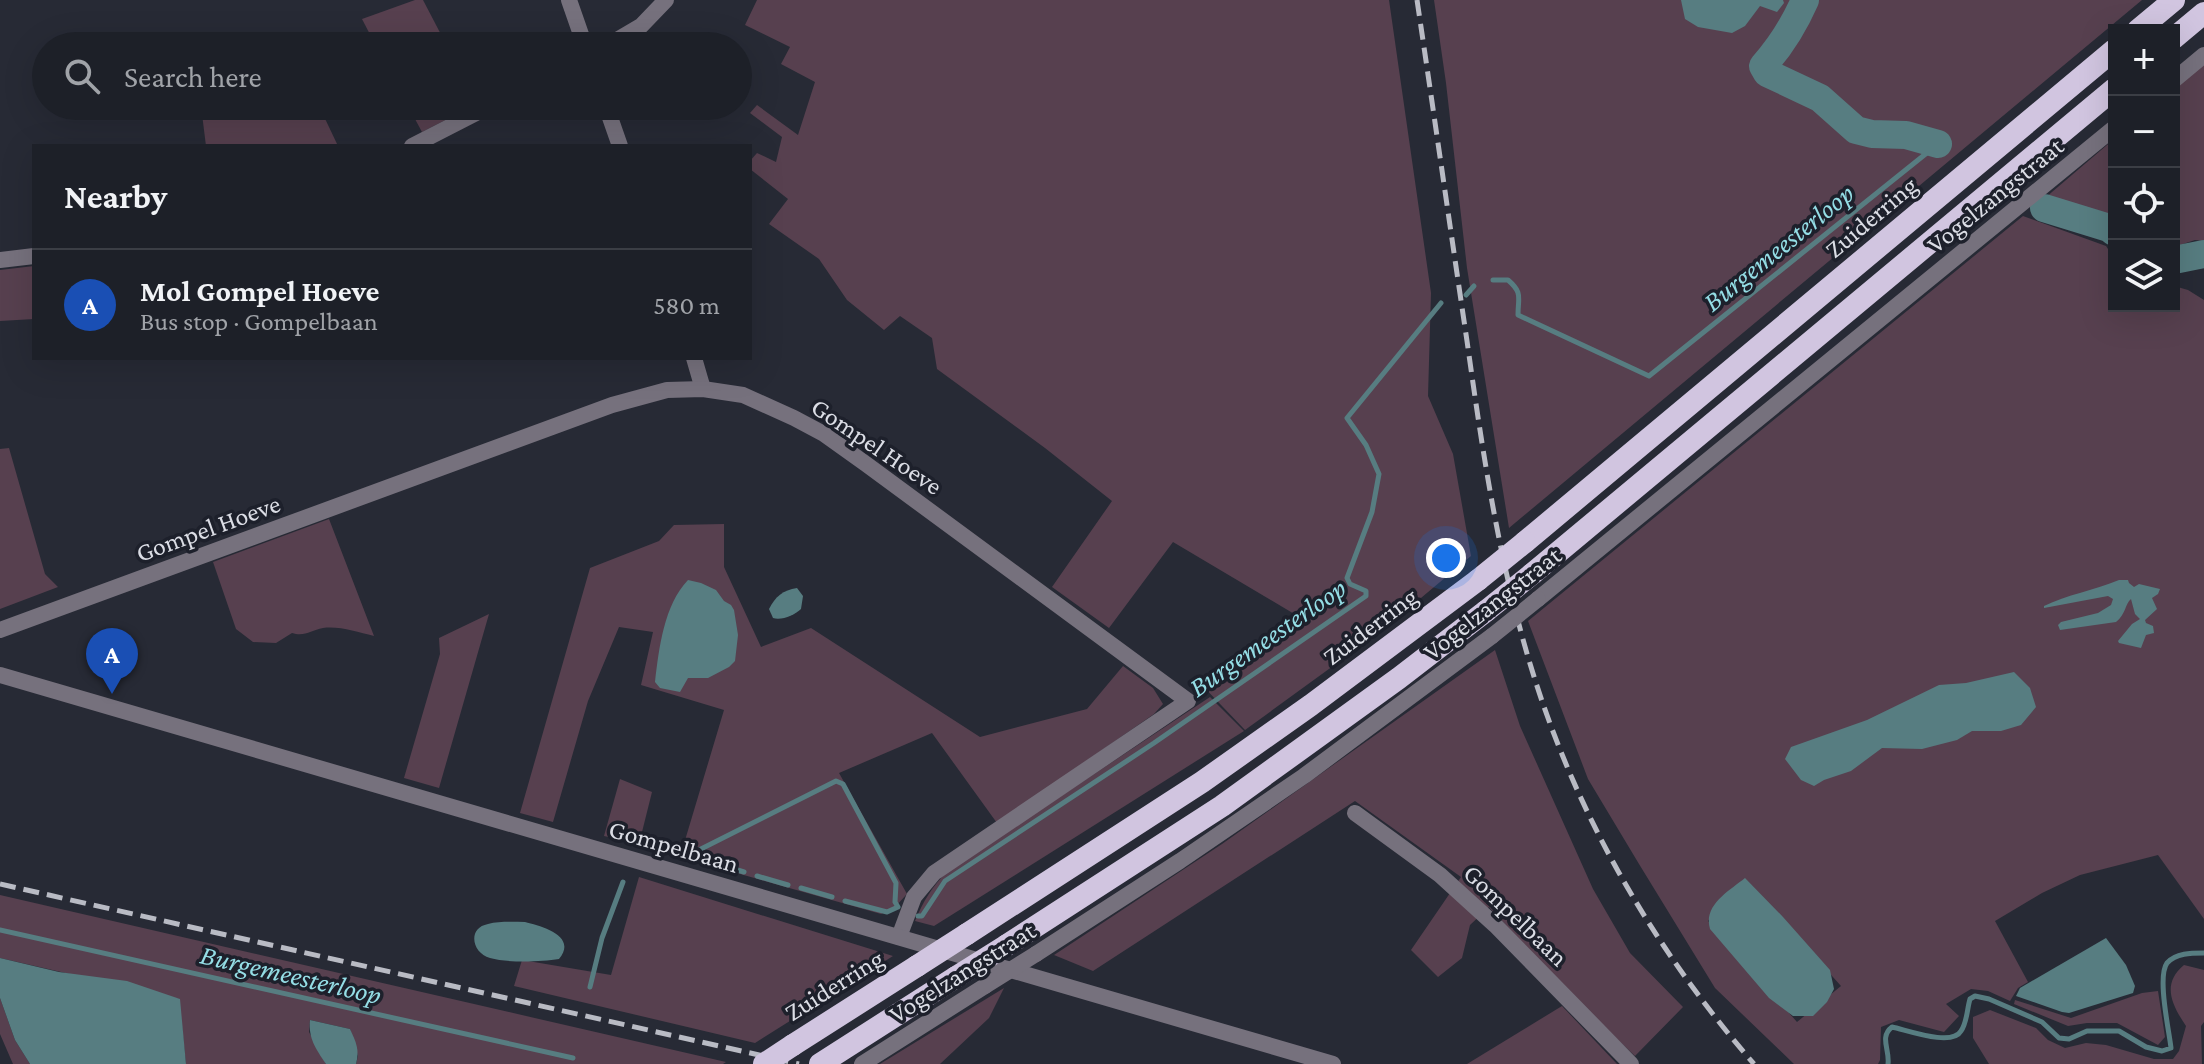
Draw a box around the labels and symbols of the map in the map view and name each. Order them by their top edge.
street label: Vogelzangstraat [1921,131,2070,259]
street label: Zuiderring [1820,170,1923,264]
water label: Burgemeesterloop [1697,177,1860,318]
street label: Gompel Hoeve [806,392,948,501]
street label: Gompel Hoeve [132,489,284,568]
your location [1426,538,1466,578]
street label: Vogelzangstraat [1418,540,1567,666]
water label: Burgemeesterloop [1183,572,1352,703]
street label: Zuiderring [1317,581,1424,671]
pin: A [86,628,138,694]
street label: Gompelbaan [606,814,742,879]
street label: Gompelbaan [1458,859,1574,972]
street label: Vogelzangstraat [884,916,1041,1029]
water label: Burgemeesterloop [197,939,384,1010]
street label: Zuiderring [780,944,889,1027]

